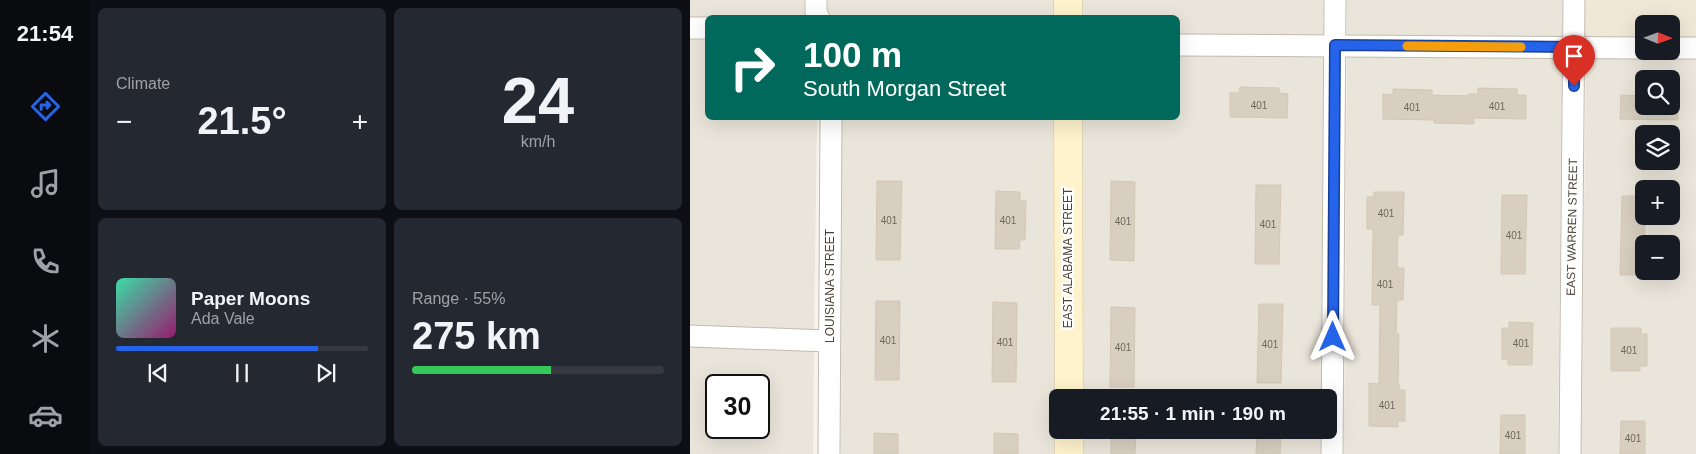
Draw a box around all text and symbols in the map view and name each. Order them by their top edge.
north arrow [1635,15,1680,60]
map controls [1635,15,1680,280]
text: 21:54 [17,21,73,46]
icon: right [720,35,785,100]
text: 100 m [803,35,902,74]
pin [1553,35,1595,86]
icon: arrive [1560,42,1588,70]
text: 24 [502,64,574,137]
button: search [1635,70,1680,115]
text: Climate [116,75,170,92]
text: South Morgan Street [803,76,1006,101]
icon: directions [28,89,63,124]
text: 21.5° [197,100,287,142]
house number: 401 [1251,100,1268,111]
house number: 401 [1489,101,1506,112]
house number: 401 [1404,102,1421,113]
text: − [116,106,132,137]
text: + [352,106,368,137]
button: layers [1635,125,1680,170]
text: km/h [521,133,555,150]
street label: EAST WARREN STREET [1564,157,1580,296]
icon: music [28,166,63,201]
button: + [1635,180,1680,225]
street label: EAST ALABAMA STREET [1061,187,1075,328]
house number: 401 [1378,208,1395,219]
house number: 401 [881,215,898,226]
house number: 401 [1000,215,1017,226]
house number: 401 [1115,216,1132,227]
house number: 401 [1260,219,1277,230]
street label: LOUISIANA STREET [823,228,837,343]
house number: 401 [1506,230,1523,241]
button: − [1635,235,1680,280]
icon: phone [28,244,63,279]
house number: 401 [1377,279,1394,290]
text: Paper Moons [191,288,310,309]
text: Range · 55% [412,290,505,307]
text: Ada Vale [191,310,255,327]
position arrow [1306,310,1358,362]
text: 275 km [412,315,541,357]
icon: climate [28,321,63,356]
house number: 401 [880,335,897,346]
house number: 401 [997,337,1014,348]
house number: 401 [1513,338,1530,349]
house number: 401 [1262,339,1279,350]
house number: 401 [1115,342,1132,353]
house number: 401 [1621,345,1638,356]
icon: previous [144,359,172,387]
icon: pause [228,359,256,387]
icon: next [312,359,340,387]
speed limit sign: 30 [705,374,770,439]
icon: car [28,398,63,433]
house number: 401 [1379,400,1396,411]
text: 21:55 · 1 min · 190 m [1100,403,1286,424]
house number: 401 [1505,430,1522,441]
house number: 401 [1625,433,1642,444]

